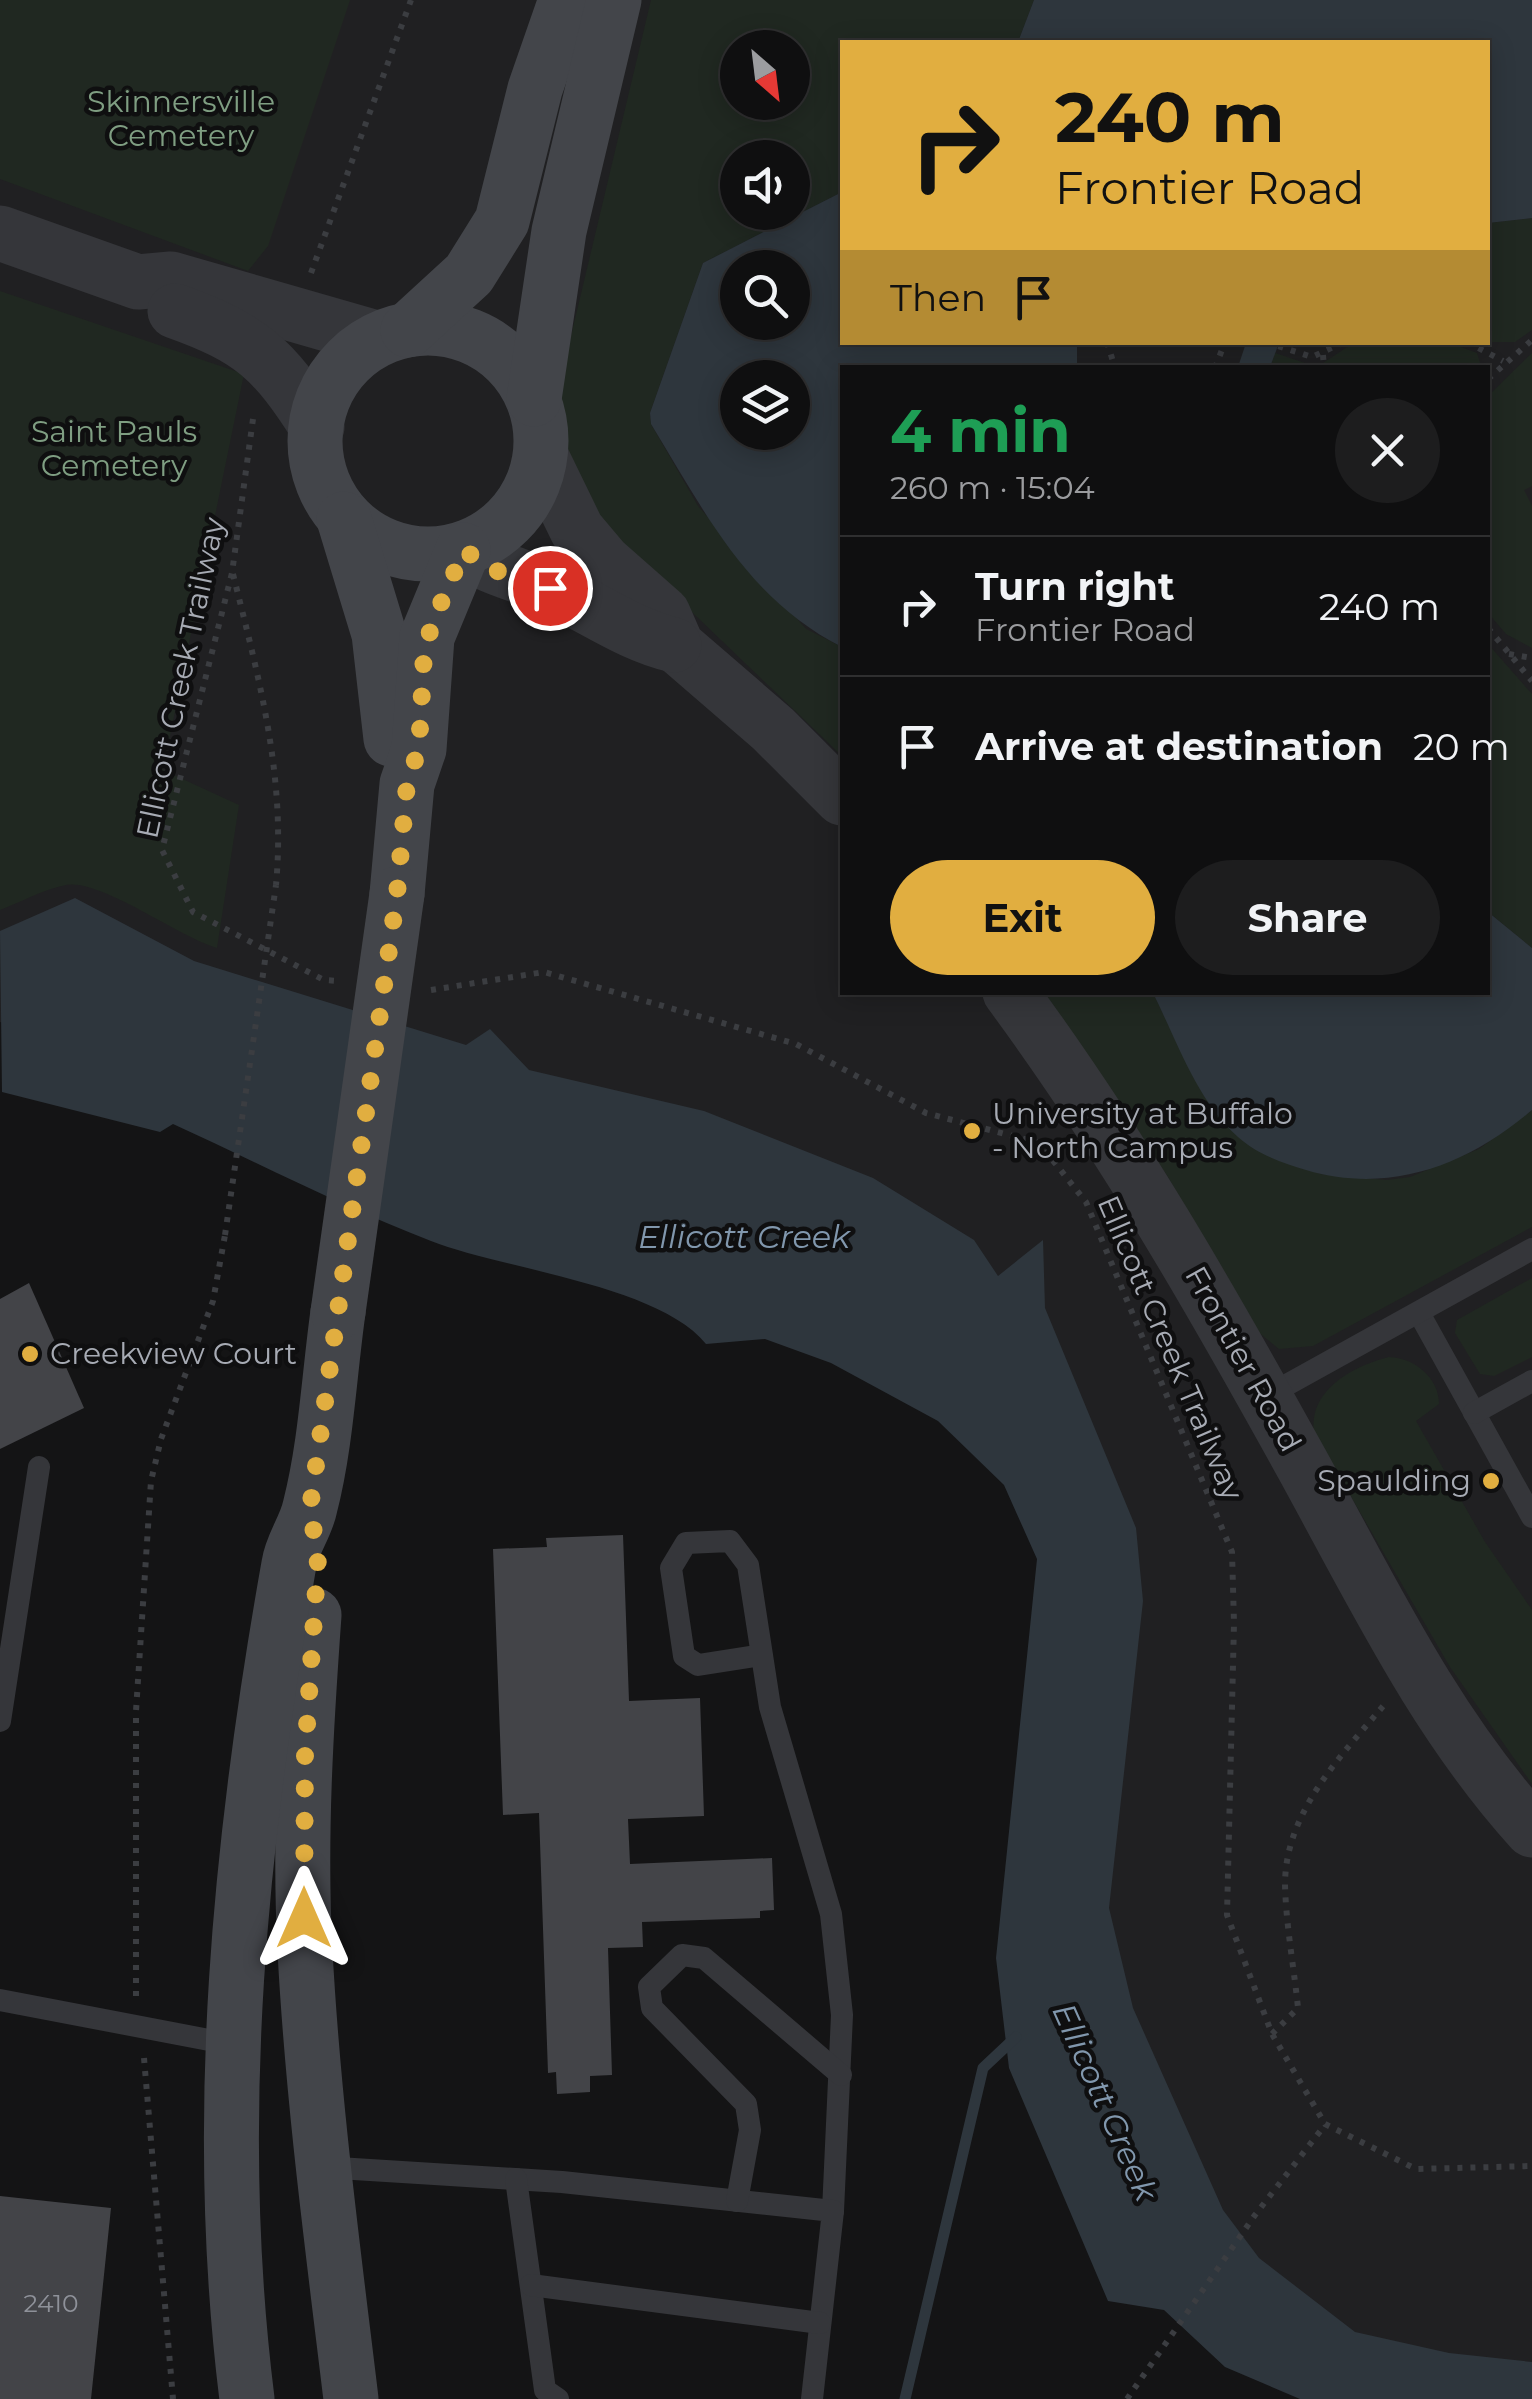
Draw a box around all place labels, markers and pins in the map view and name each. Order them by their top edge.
pin [508,546,593,631]
place label: University at Buffalo - North Campus [992,1095,1293,1166]
marker: University at Buffalo - North Campus [961,1120,983,1142]
place label: Creekview Court [50,1335,297,1372]
marker: Creekview Court [19,1343,41,1365]
place label: Spaulding [1317,1462,1471,1499]
marker: Spaulding [1480,1470,1502,1492]

